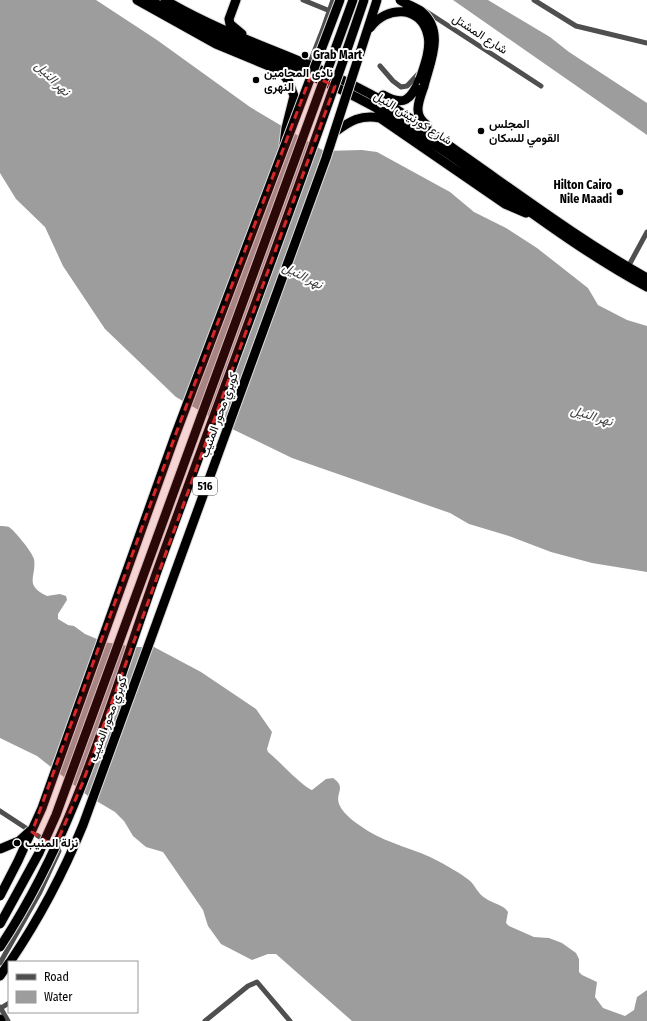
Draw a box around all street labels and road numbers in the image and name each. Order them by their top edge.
street label: شارع المشتل [449,11,510,59]
street label: شارع كورنيش النيل [370,88,455,149]
street label: كوبري محور المنيب [197,370,244,461]
road number: 516 [193,477,217,495]
street label: كوبري محور المنيب [86,674,133,765]

